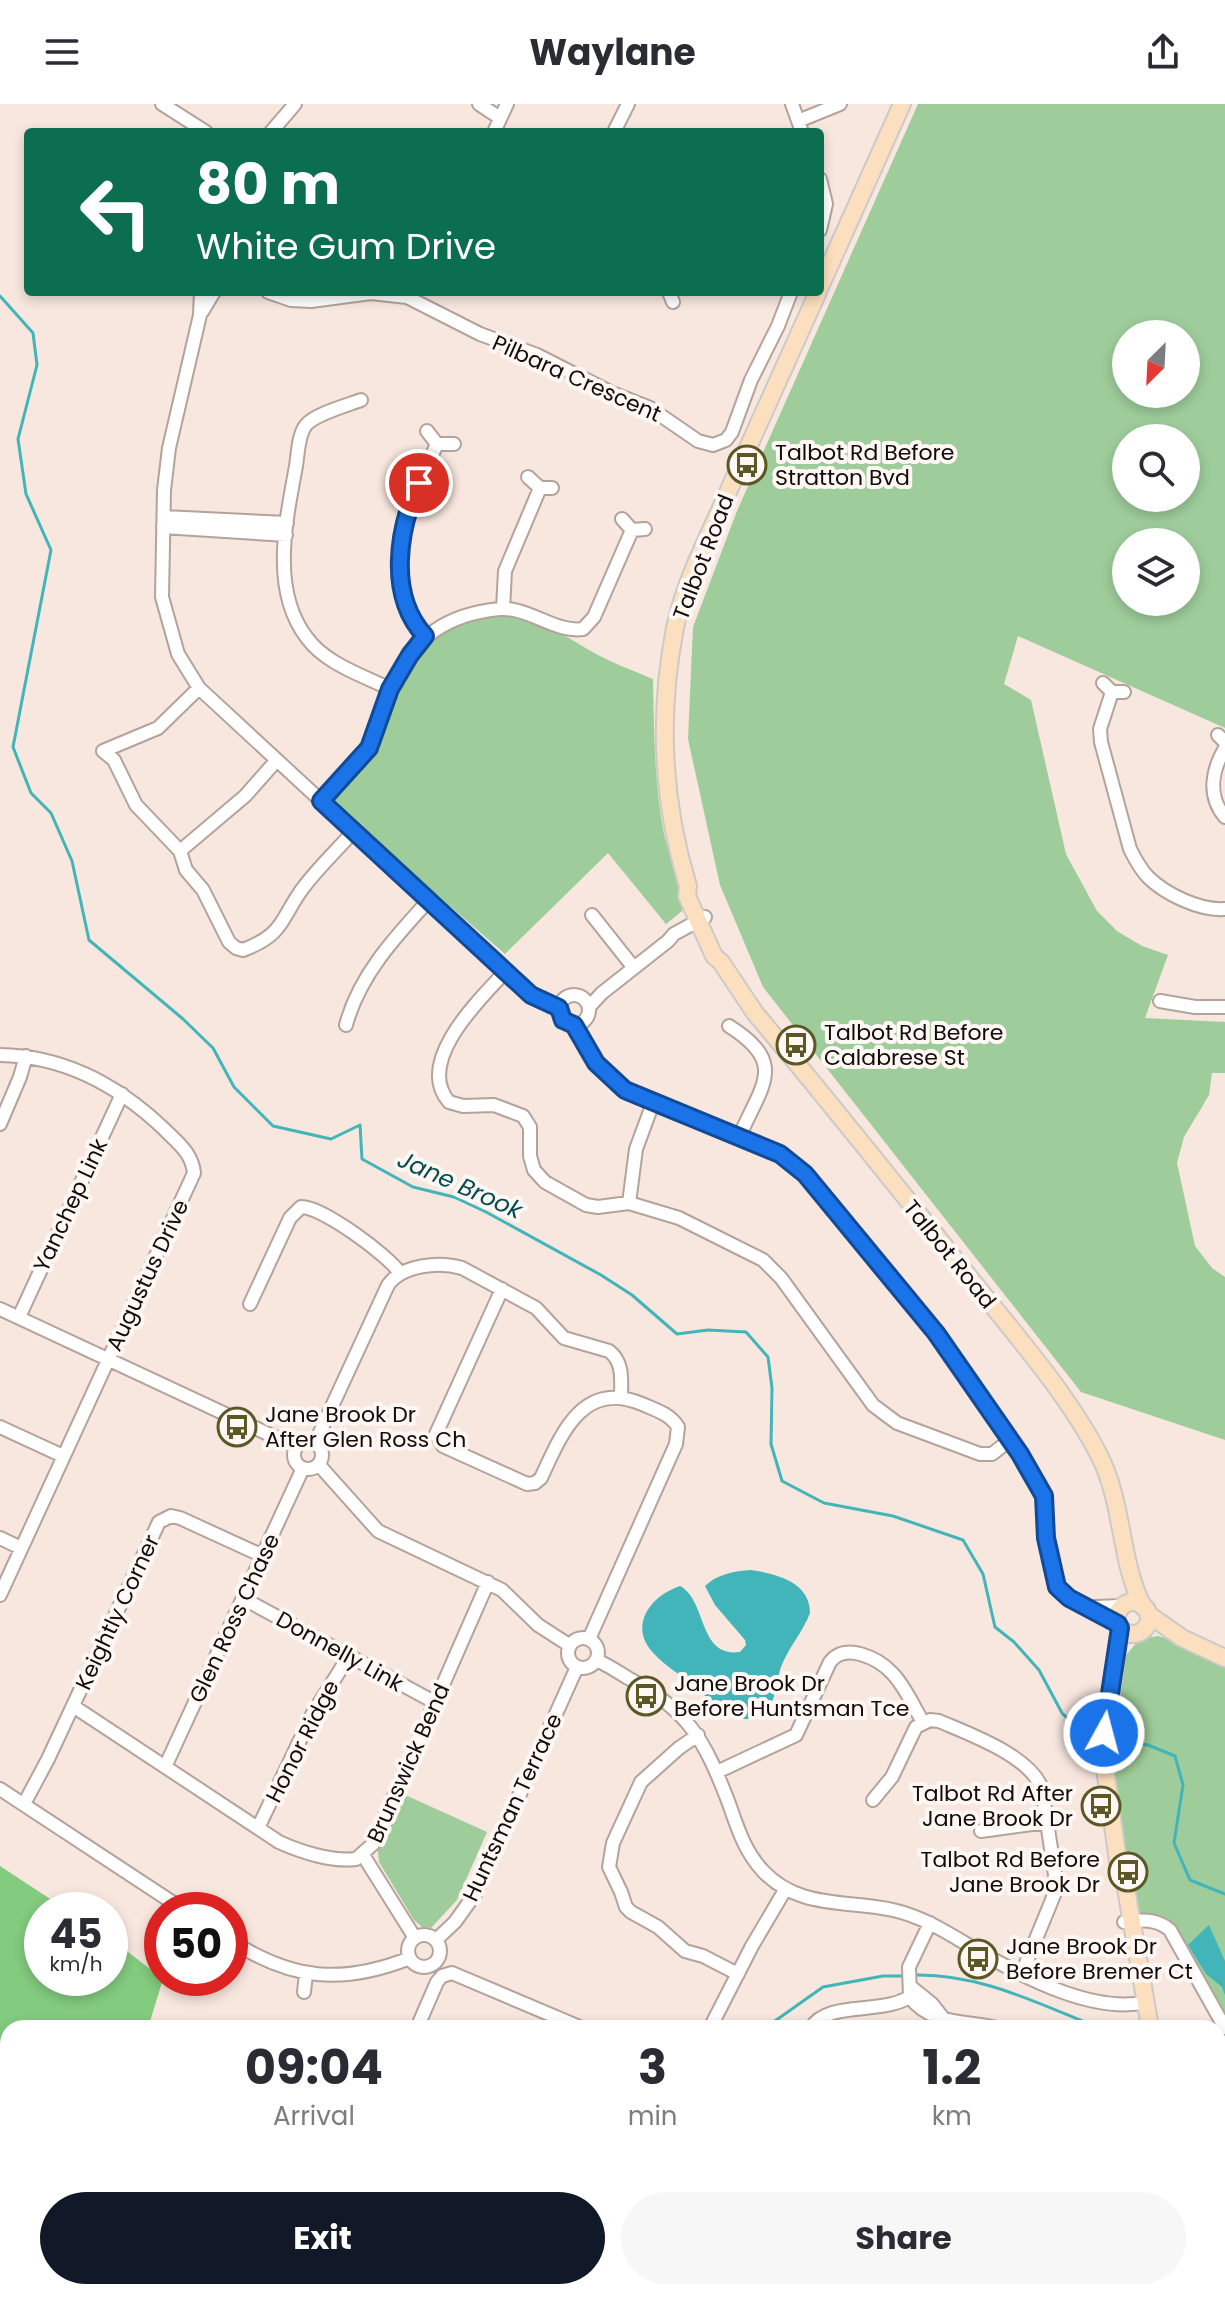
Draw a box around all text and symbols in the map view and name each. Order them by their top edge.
text: Waylane [529,27,696,78]
icon: menu [40,30,84,74]
icon: share [1141,30,1185,74]
text: 80 m [196,145,340,224]
icon: left [64,160,168,264]
text: White Gum Drive [196,221,496,272]
north arrow [1112,320,1200,408]
map controls [1112,320,1200,616]
street label: Pilbara Crescent [488,327,666,430]
button: search [1112,424,1200,512]
place label: Talbot Rd Before Stratton Bvd [775,437,954,493]
bus stop icon: Talbot Rd Before Stratton Bvd [726,444,768,486]
pin [385,449,453,517]
icon: arrive [397,461,441,505]
street label: Talbot Road [665,490,742,624]
button: layers [1112,528,1200,616]
place label: Talbot Rd Before Calabrese St [824,1017,1003,1073]
bus stop icon: Talbot Rd Before Calabrese St [775,1024,817,1066]
street label: Yanchep Link [26,1133,115,1277]
water label: Jane Brook [393,1142,529,1227]
street label: Talbot Road [896,1193,1003,1315]
street label: Augustus Drive [99,1194,196,1356]
place label: Jane Brook Dr After Glen Ross Ch [265,1399,466,1455]
bus stop icon: Jane Brook Dr After Glen Ross Ch [216,1406,258,1448]
street label: Glen Ross Chase [182,1529,287,1708]
street label: Keightly Corner [68,1530,167,1695]
street label: Donnelly Link [271,1604,409,1699]
place label: Jane Brook Dr Before Huntsman Tce [674,1668,909,1724]
street label: Honor Ridge [258,1675,347,1808]
bus stop icon: Jane Brook Dr Before Huntsman Tce [625,1675,667,1717]
street label: Brunswick Bend [359,1679,457,1848]
position arrow [1062,1691,1146,1775]
street label: Huntsman Terrace [455,1708,570,1906]
place label: Talbot Rd After Jane Brook Dr [912,1778,1073,1834]
bus stop icon: Talbot Rd After Jane Brook Dr [1080,1785,1122,1827]
place label: Talbot Rd Before Jane Brook Dr [921,1844,1100,1900]
bus stop icon: Talbot Rd Before Jane Brook Dr [1107,1851,1149,1893]
speed limit sign: 50 [144,1892,248,1996]
text: 45 [49,1906,103,1962]
place label: Jane Brook Dr Before Bremer Ct [1006,1931,1193,1987]
bus stop icon: Jane Brook Dr Before Bremer Ct [957,1938,999,1980]
text: km/h [49,1950,103,1978]
text: 09:04 [245,2034,383,2101]
text: 3 [638,2034,667,2101]
text: 1.2 [922,2034,981,2101]
text: Arrival [273,2098,355,2134]
text: min [628,2098,678,2134]
text: km [932,2098,972,2134]
button: Exit [40,2192,605,2284]
button: Share [621,2192,1186,2284]

